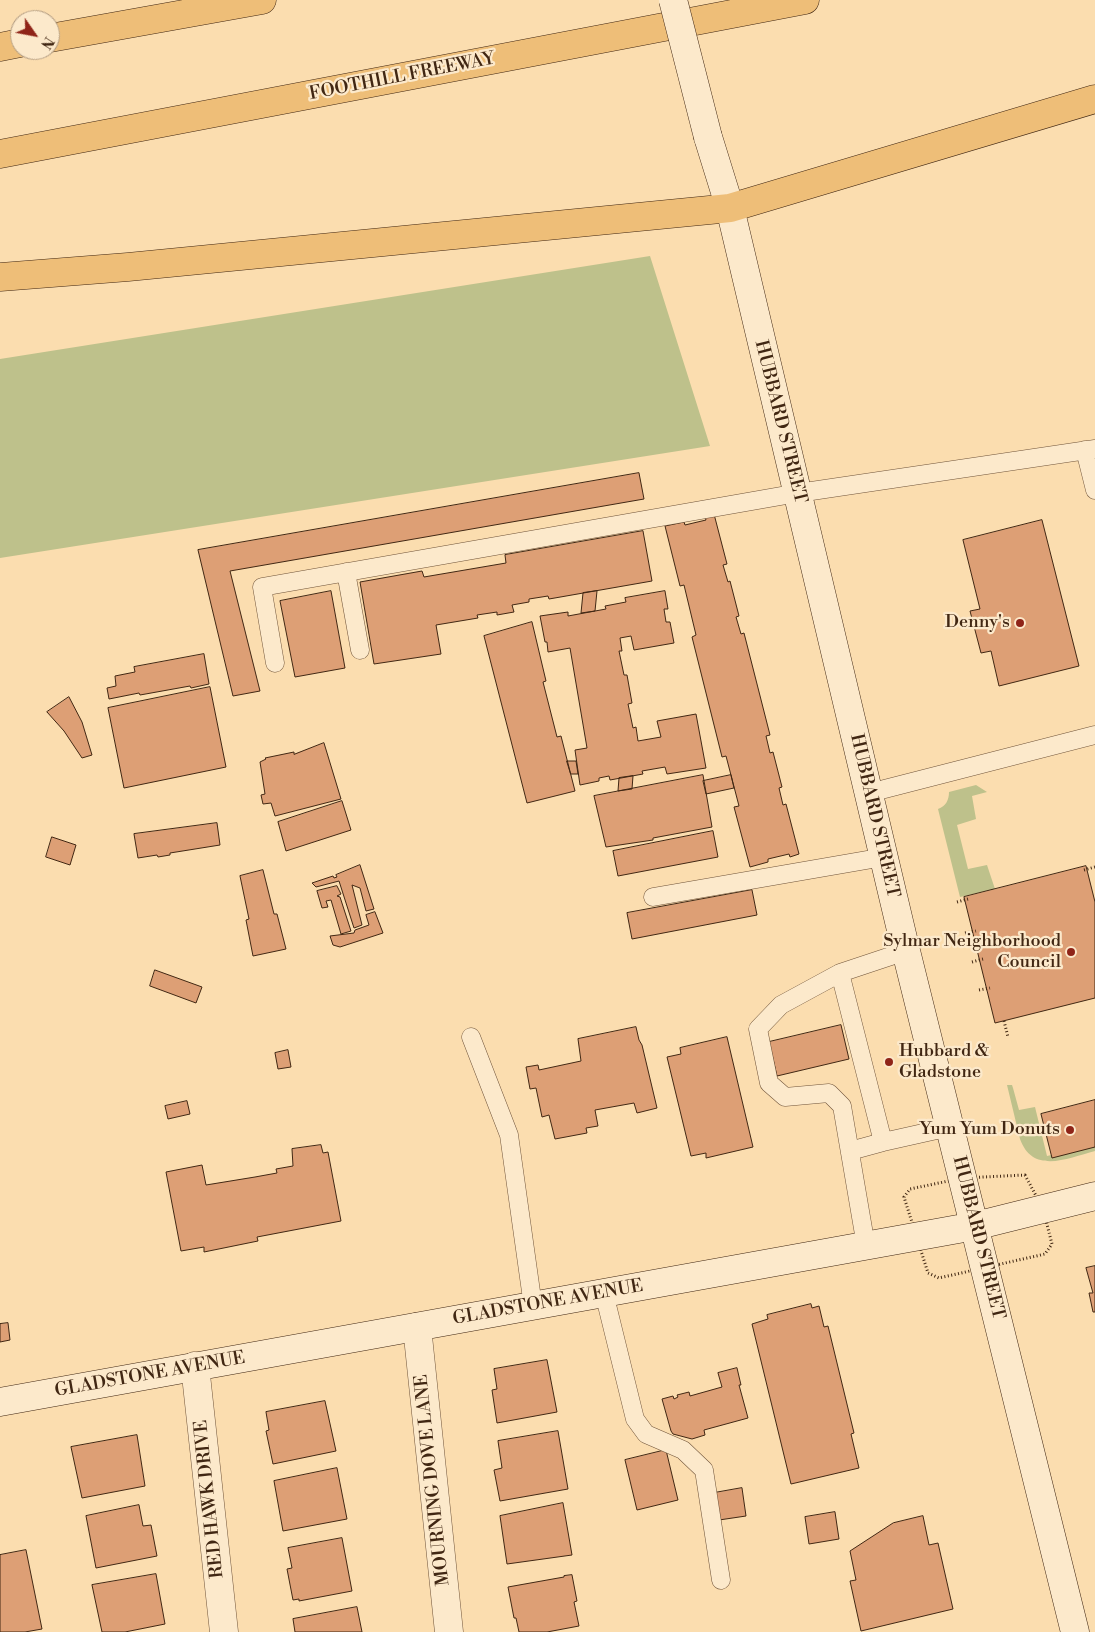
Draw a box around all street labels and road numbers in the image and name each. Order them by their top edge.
street label: FOOTHILL FREEWAY [307,48,497,106]
street label: HUBBARD STREET [749,338,811,506]
street label: HUBBARD STREET [845,732,903,900]
street label: HUBBARD STREET [947,1154,1009,1322]
street label: GLADSTONE AVENUE [451,1276,645,1330]
street label: GLADSTONE AVENUE [53,1348,247,1402]
street label: MOURNING DOVE LANE [411,1373,455,1587]
street label: RED HAWK DRIVE [191,1419,229,1579]

